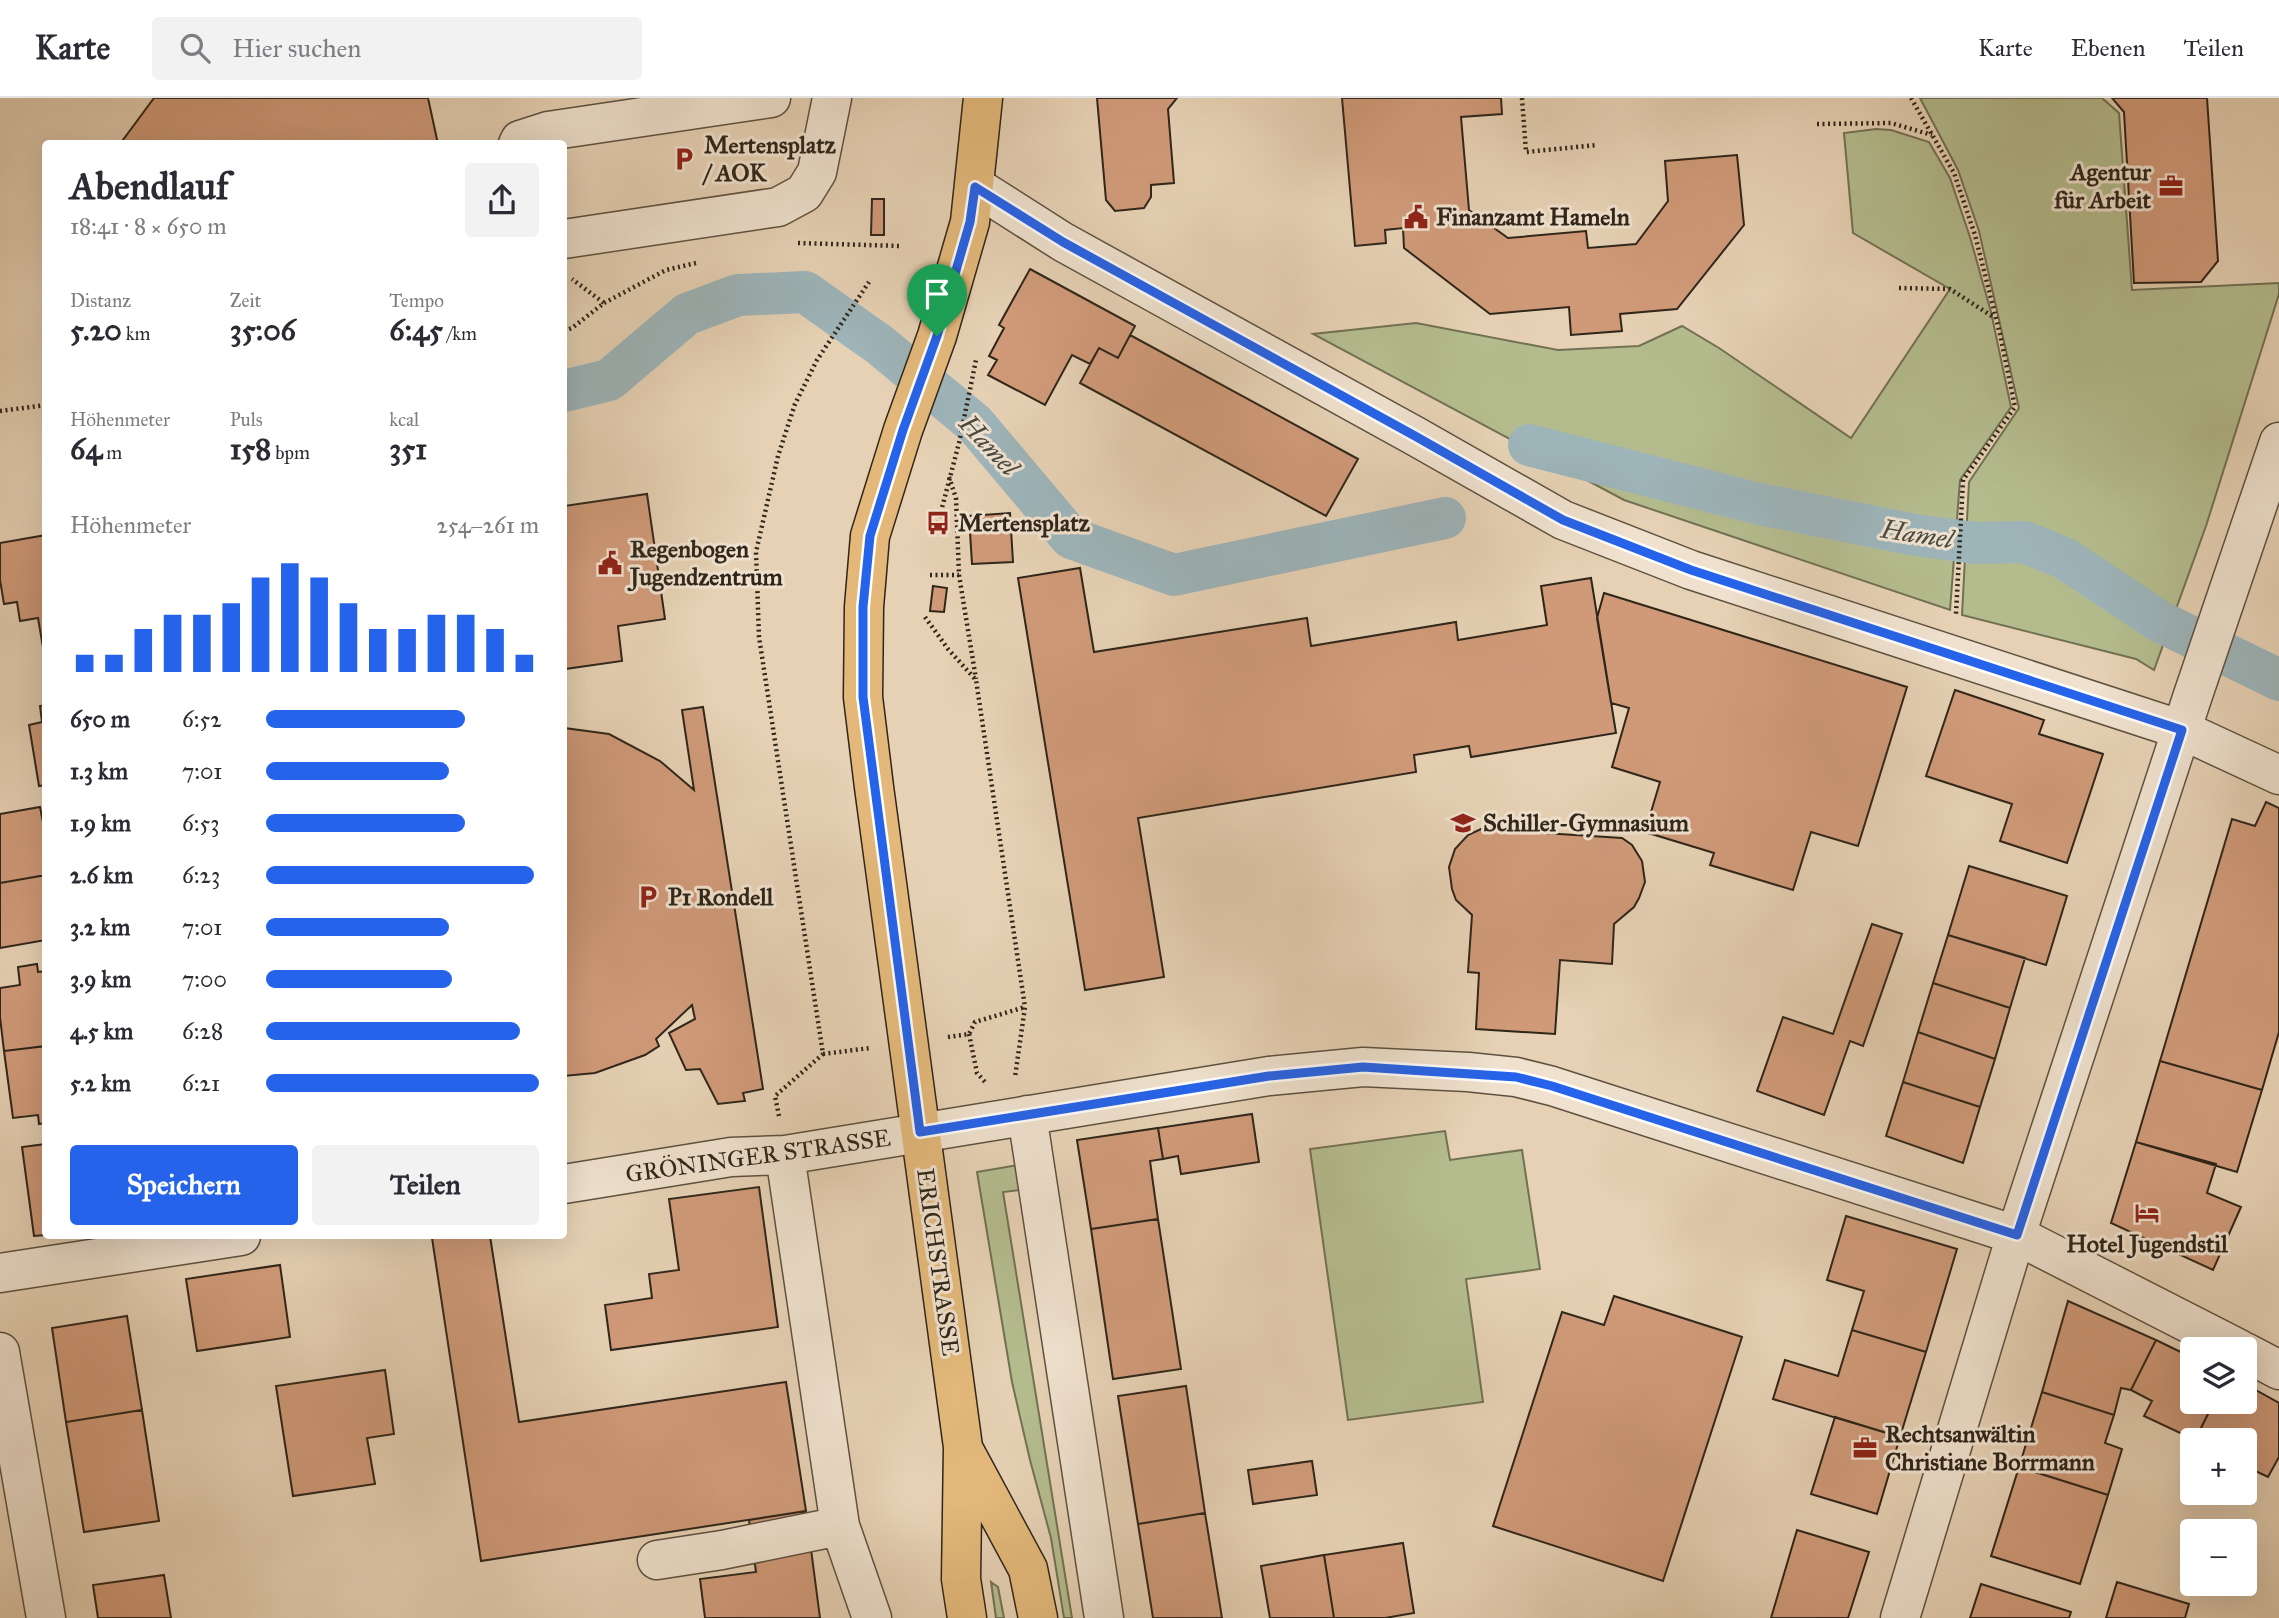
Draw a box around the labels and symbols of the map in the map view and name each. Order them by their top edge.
place label: Mertensplatz / AOK [702,130,837,188]
parking icon: Mertensplatz / AOK [670,145,698,173]
place label: Agentur für Arbeit [2053,157,2152,215]
office icon: Agentur für Arbeit [2157,172,2185,200]
place label: Finanzamt Hameln [1436,202,1630,232]
public building icon: Finanzamt Hameln [1402,203,1430,231]
pin [907,264,967,336]
water label: Hamel [952,407,1027,484]
place label: Mertensplatz [958,508,1091,538]
bus stop icon: Mertensplatz [924,509,952,537]
water label: Hamel [1878,512,1957,556]
place label: Regenbogen Jugendzentrum [627,534,784,592]
public building icon: Regenbogen Jugendzentrum [596,549,624,577]
place label: Schiller-Gymnasium [1483,808,1690,838]
school or university icon: Schiller-Gymnasium [1449,809,1477,837]
place label: P1 Rondell [668,882,774,912]
parking icon: P1 Rondell [634,883,662,911]
street label: GRÖNINGER STRASSE [623,1123,893,1189]
street label: ERICHSTRASSE [910,1166,966,1358]
hotel icon: Hotel Jugendstil [2133,1199,2161,1227]
place label: Hotel Jugendstil [2066,1229,2228,1259]
place label: Rechtsanwältin Christiane Borrmann [1885,1419,2095,1477]
office icon: Rechtsanwältin Christiane Borrmann [1851,1434,1879,1462]

